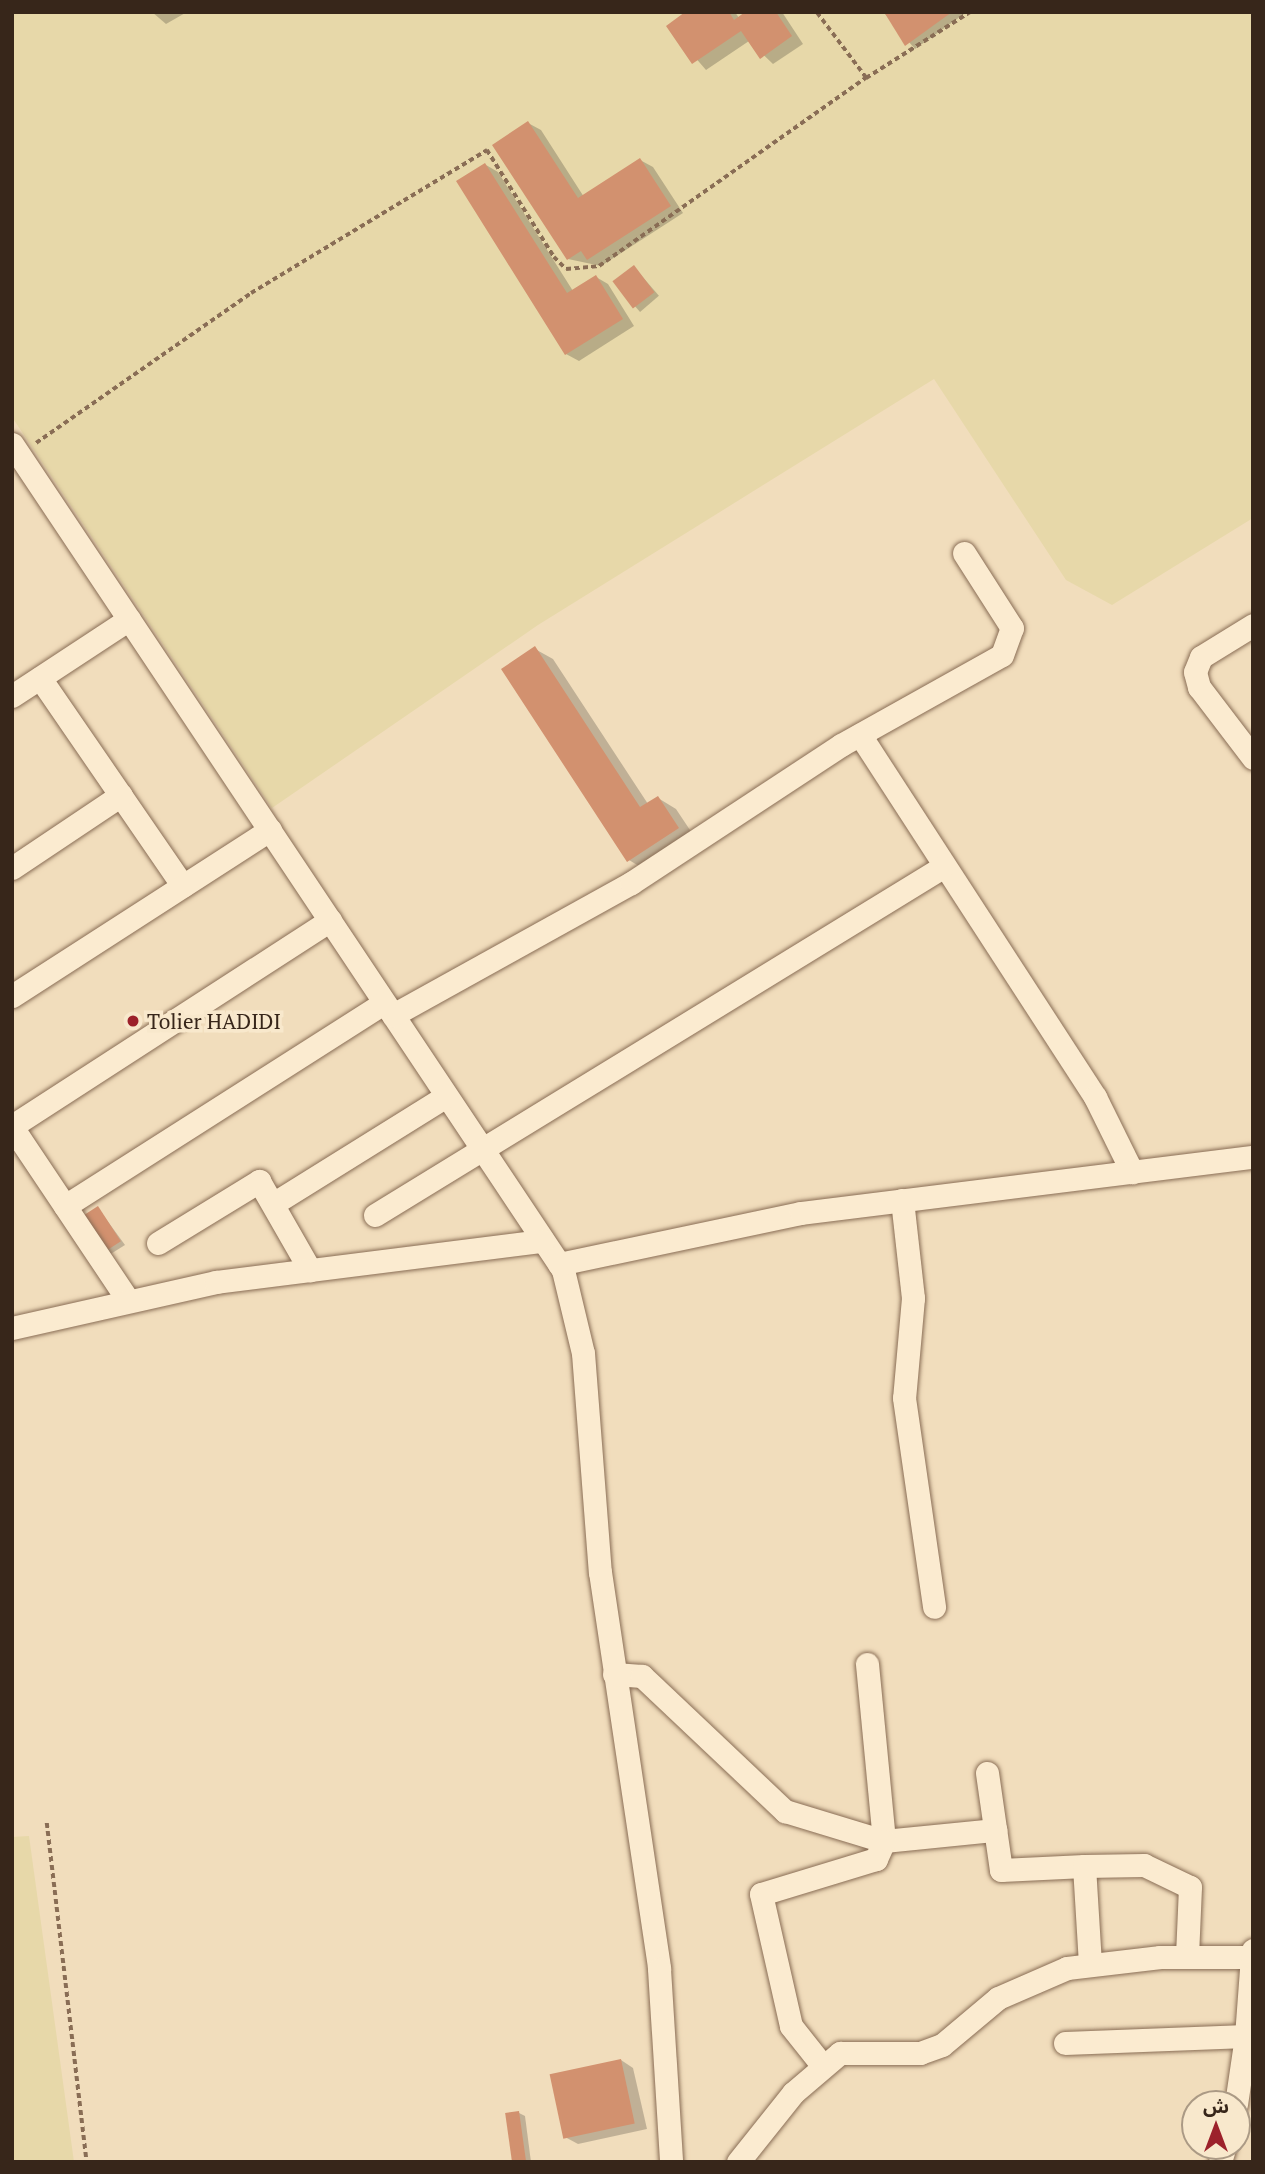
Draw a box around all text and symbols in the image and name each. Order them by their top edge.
place label: Tolier HADIDI [147,1008,281,1034]
marker: Tolier HADIDI [125,1013,141,1029]
north arrow [1181,2090,1251,2160]
text: ش [1203,2093,1229,2118]

